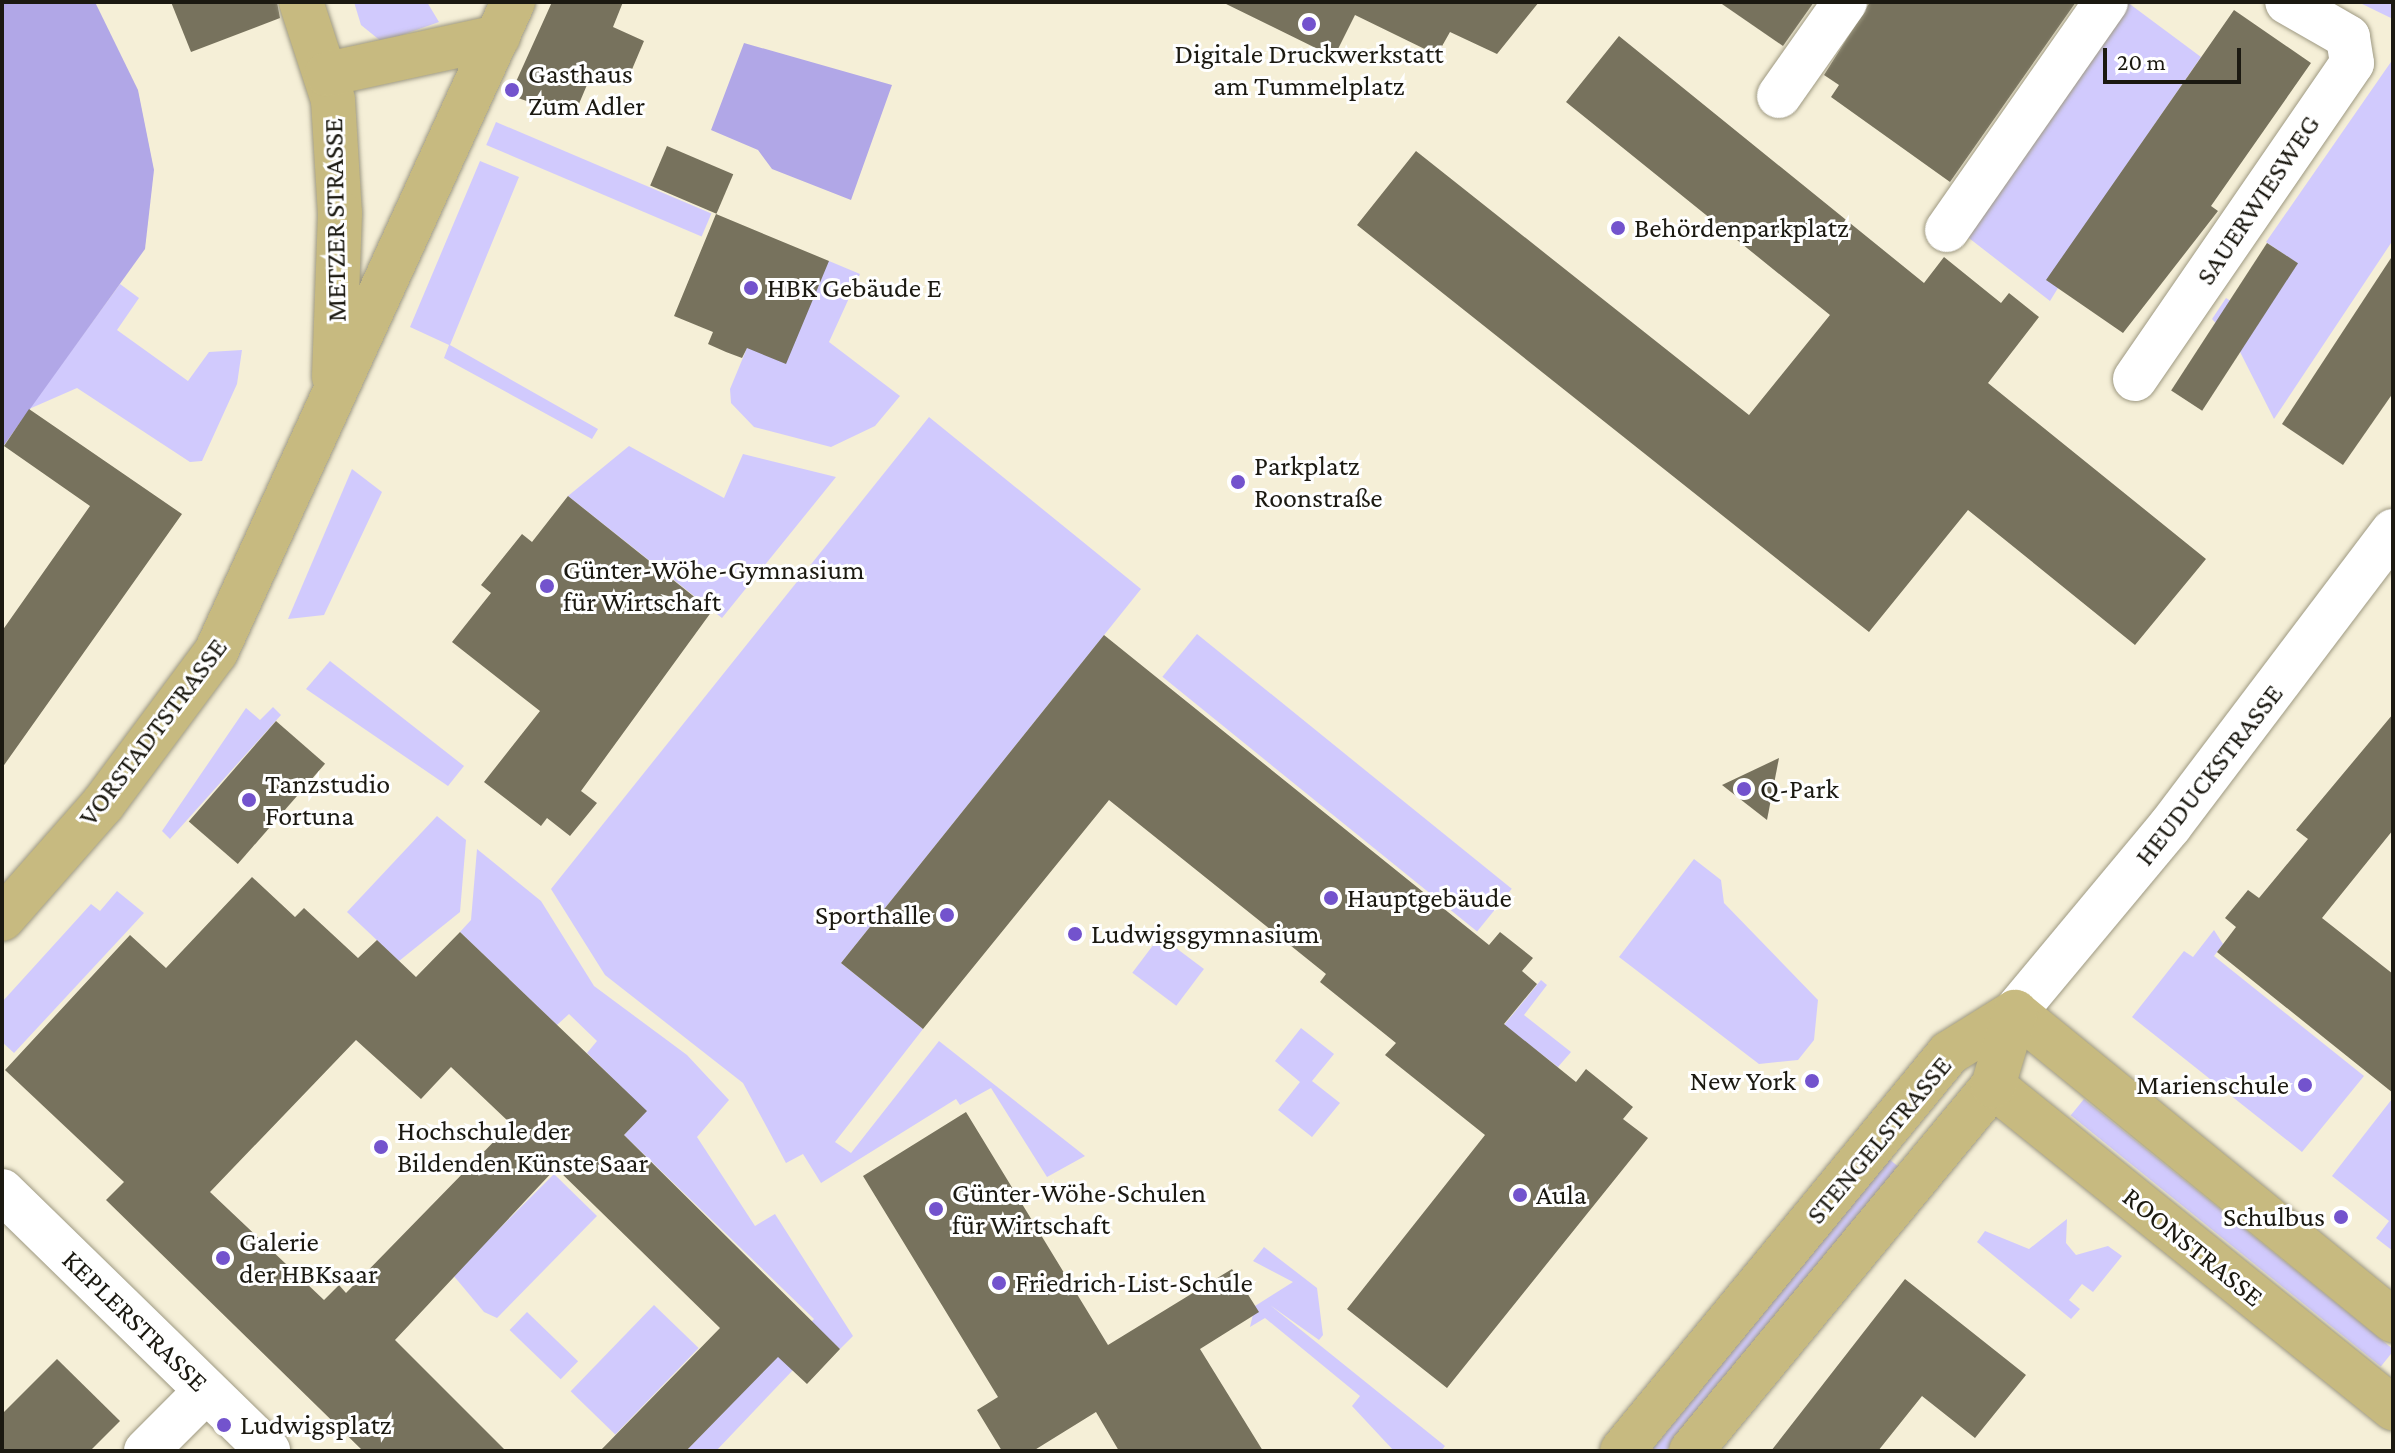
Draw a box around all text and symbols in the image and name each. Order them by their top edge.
marker: Digitale Druckwerkstatt am Tummelplatz [1300,15,1318,33]
scale bar [2107,32,2245,82]
place label: Digitale Druckwerkstatt am Tummelplatz [1175,37,1443,103]
text: 20 m [2117,48,2166,75]
place label: Gasthaus Zum Adler [528,57,645,123]
marker: Gasthaus Zum Adler [503,81,521,99]
street label: SAUERWIESWEG [2189,109,2327,291]
street label: METZER STRASSE [316,118,354,322]
place label: Behördenparkplatz [1634,211,1849,245]
marker: Behördenparkplatz [1609,219,1627,237]
place label: HBK Gebäude E [767,271,942,305]
marker: HBK Gebäude E [742,279,760,297]
place label: Parkplatz Roonstraße [1254,449,1383,515]
marker: Parkplatz Roonstraße [1229,473,1247,491]
place label: Günter-Wöhe-Gymnasium für Wirtschaft [563,553,864,619]
marker: Günter-Wöhe-Gymnasium für Wirtschaft [538,577,556,595]
street label: VORSTADTSTRASSE [71,631,235,833]
street label: HEUDUCKSTRASSE [2128,678,2290,872]
place label: Tanzstudio Fortuna [265,767,390,833]
place label: Q-Park [1760,772,1839,806]
marker: Q-Park [1735,780,1753,798]
marker: Tanzstudio Fortuna [240,791,258,809]
place label: Hauptgebäude [1347,881,1512,915]
marker: Hauptgebäude [1322,889,1340,907]
place label: Sporthalle [815,898,931,932]
marker: Sporthalle [938,906,956,924]
place label: Ludwigsgymnasium [1091,917,1319,951]
marker: Ludwigsgymnasium [1066,925,1084,943]
street label: STENGELSTRASSE [1799,1049,1959,1231]
place label: New York [1690,1064,1796,1098]
place label: Marienschule [2136,1068,2289,1102]
marker: New York [1803,1072,1821,1090]
marker: Marienschule [2296,1076,2314,1094]
place label: Hochschule der Bildenden Künste Saar [397,1114,649,1180]
marker: Hochschule der Bildenden Künste Saar [372,1138,390,1156]
place label: Günter-Wöhe-Schulen für Wirtschaft [952,1176,1206,1242]
place label: Aula [1536,1178,1587,1212]
street label: ROONSTRASSE [2116,1180,2270,1314]
marker: Aula [1511,1186,1529,1204]
marker: Günter-Wöhe-Schulen für Wirtschaft [927,1200,945,1218]
place label: Schulbus [2223,1200,2325,1234]
marker: Schulbus [2332,1208,2350,1226]
place label: Galerie der HBKsaar [239,1225,378,1291]
street label: KEPLERSTRASSE [55,1243,215,1399]
marker: Galerie der HBKsaar [214,1249,232,1267]
place label: Friedrich-List-Schule [1015,1266,1253,1300]
marker: Friedrich-List-Schule [990,1274,1008,1292]
place label: Ludwigsplatz [240,1408,392,1442]
marker: Ludwigsplatz [215,1416,233,1434]

